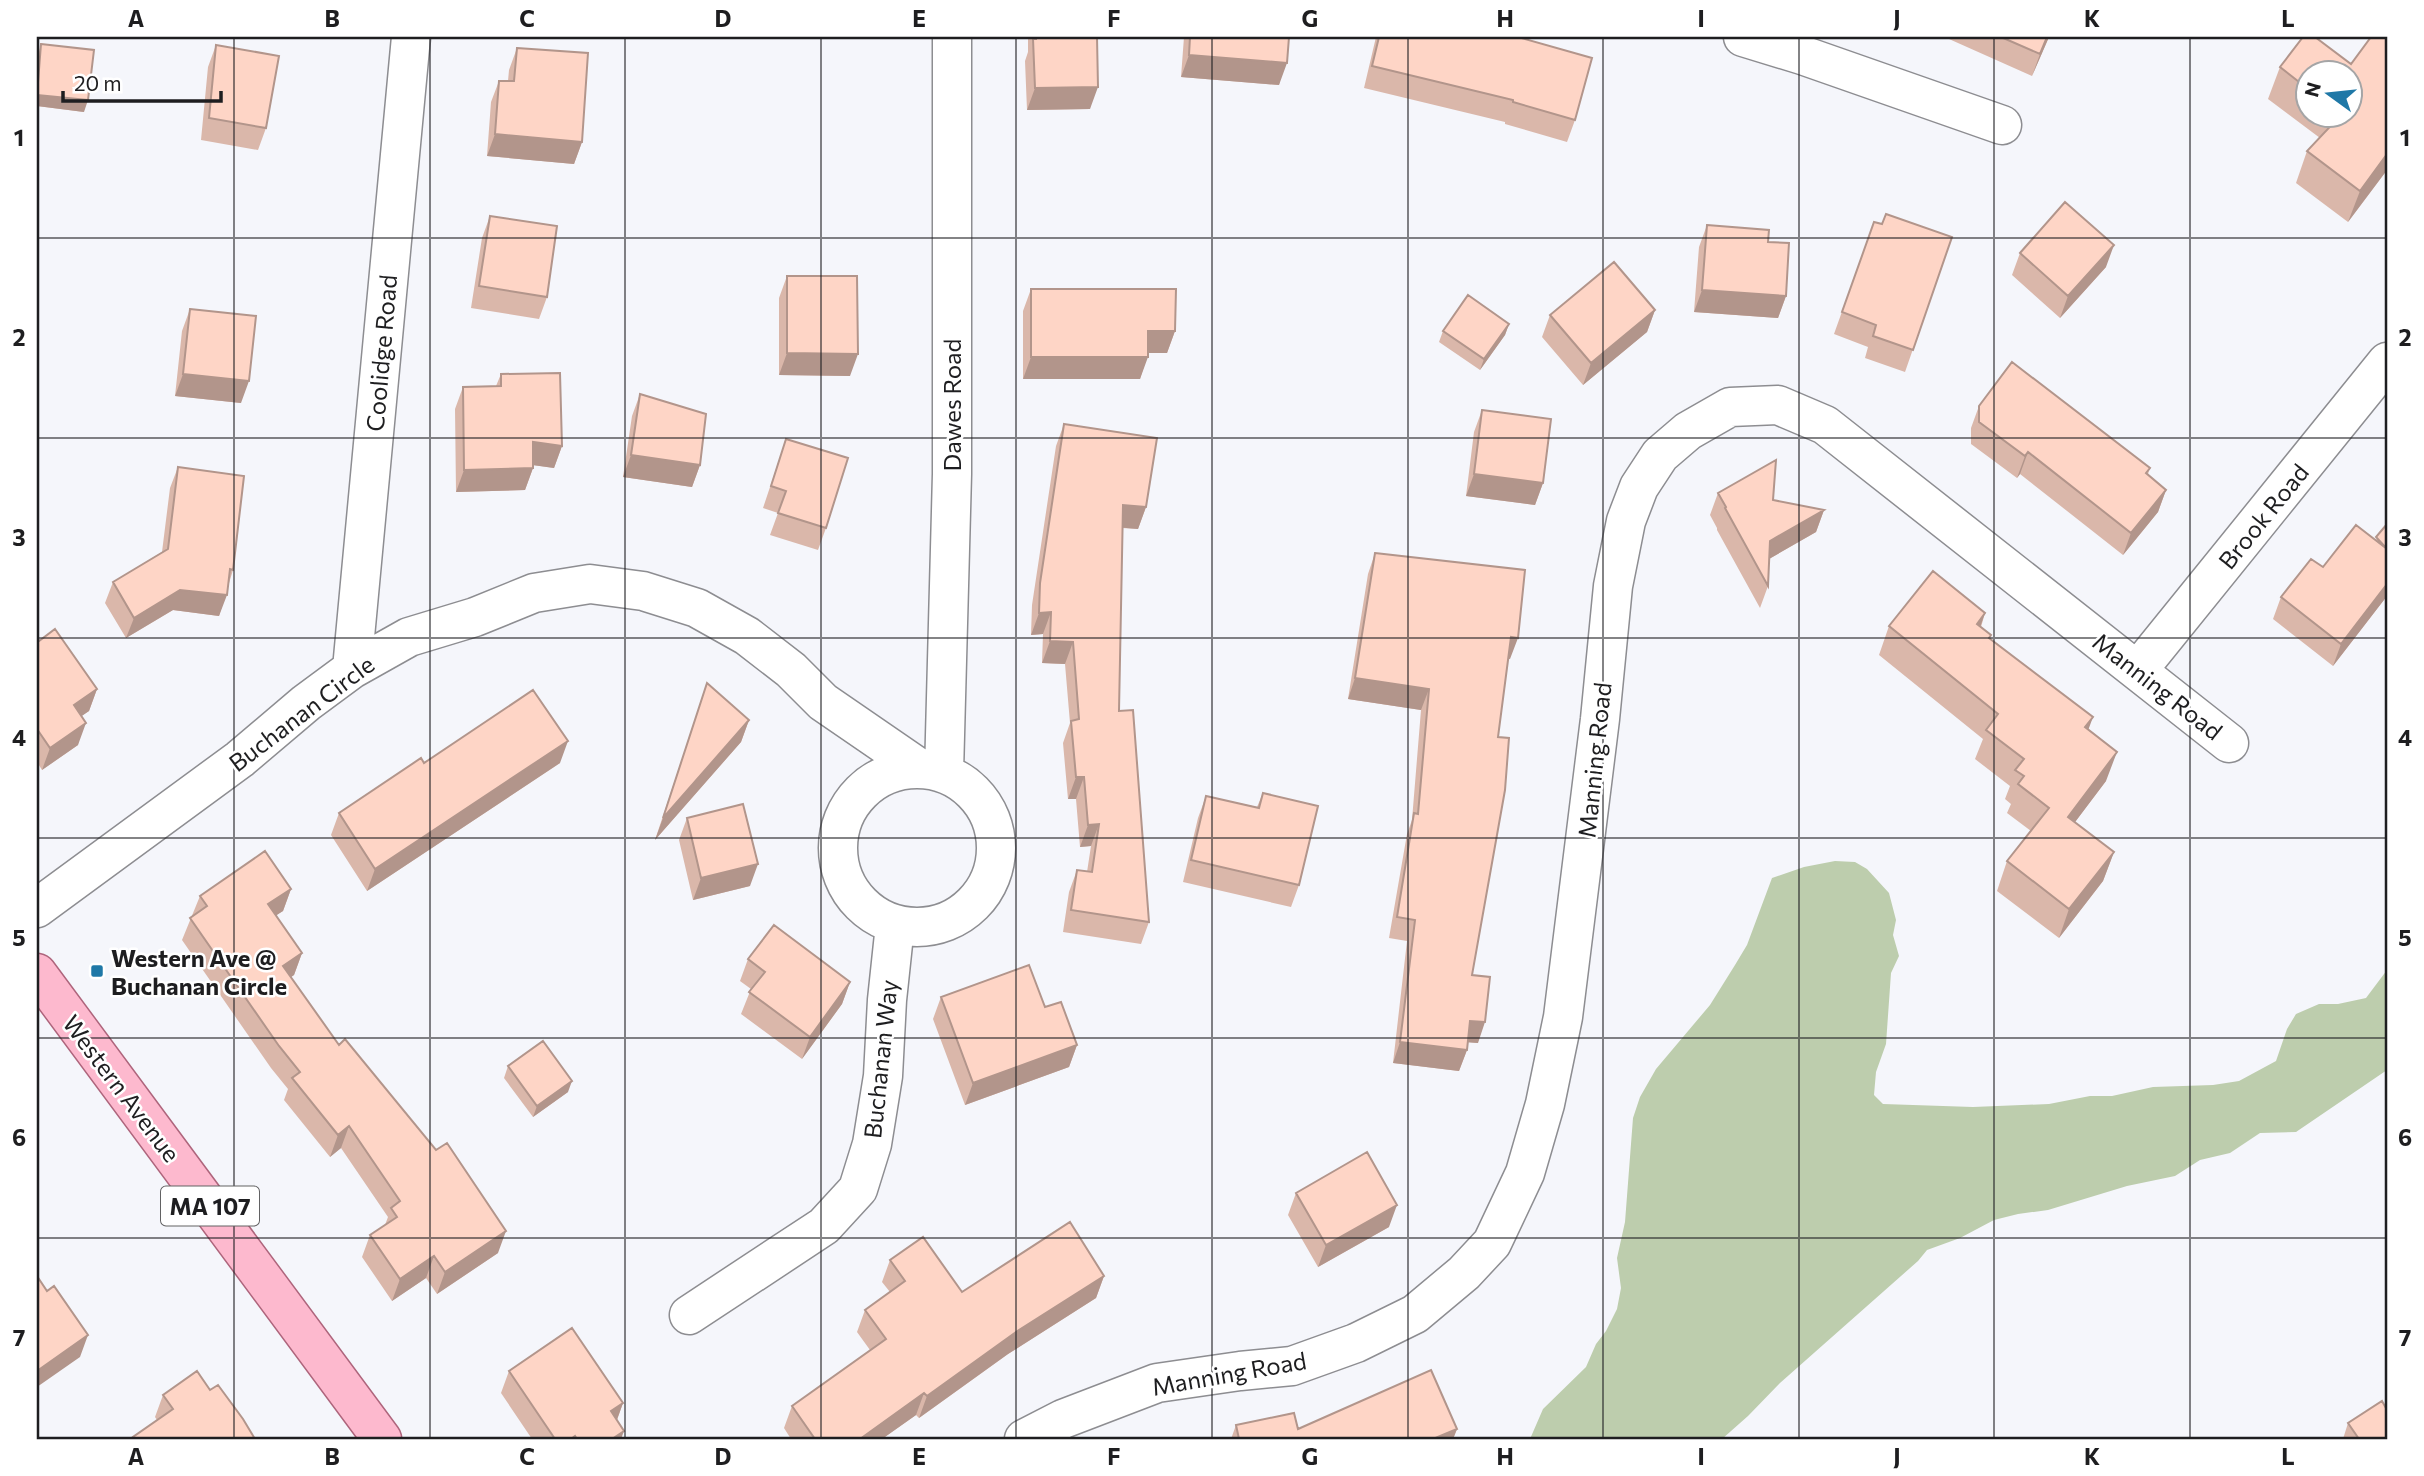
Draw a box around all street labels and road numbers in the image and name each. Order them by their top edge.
street label: Coolidge Road [360,273,402,433]
street label: Dawes Road [937,339,966,471]
street label: Brook Road [2212,458,2314,574]
street label: Manning Road [2087,626,2229,746]
street label: Buchanan Circle [223,649,379,777]
street label: Manning Road [1571,681,1617,839]
street label: Buchanan Way [857,978,903,1140]
street label: Western Avenue [57,1009,187,1167]
road number: MA 107 [161,1186,259,1226]
street label: Manning Road [1149,1345,1309,1401]

